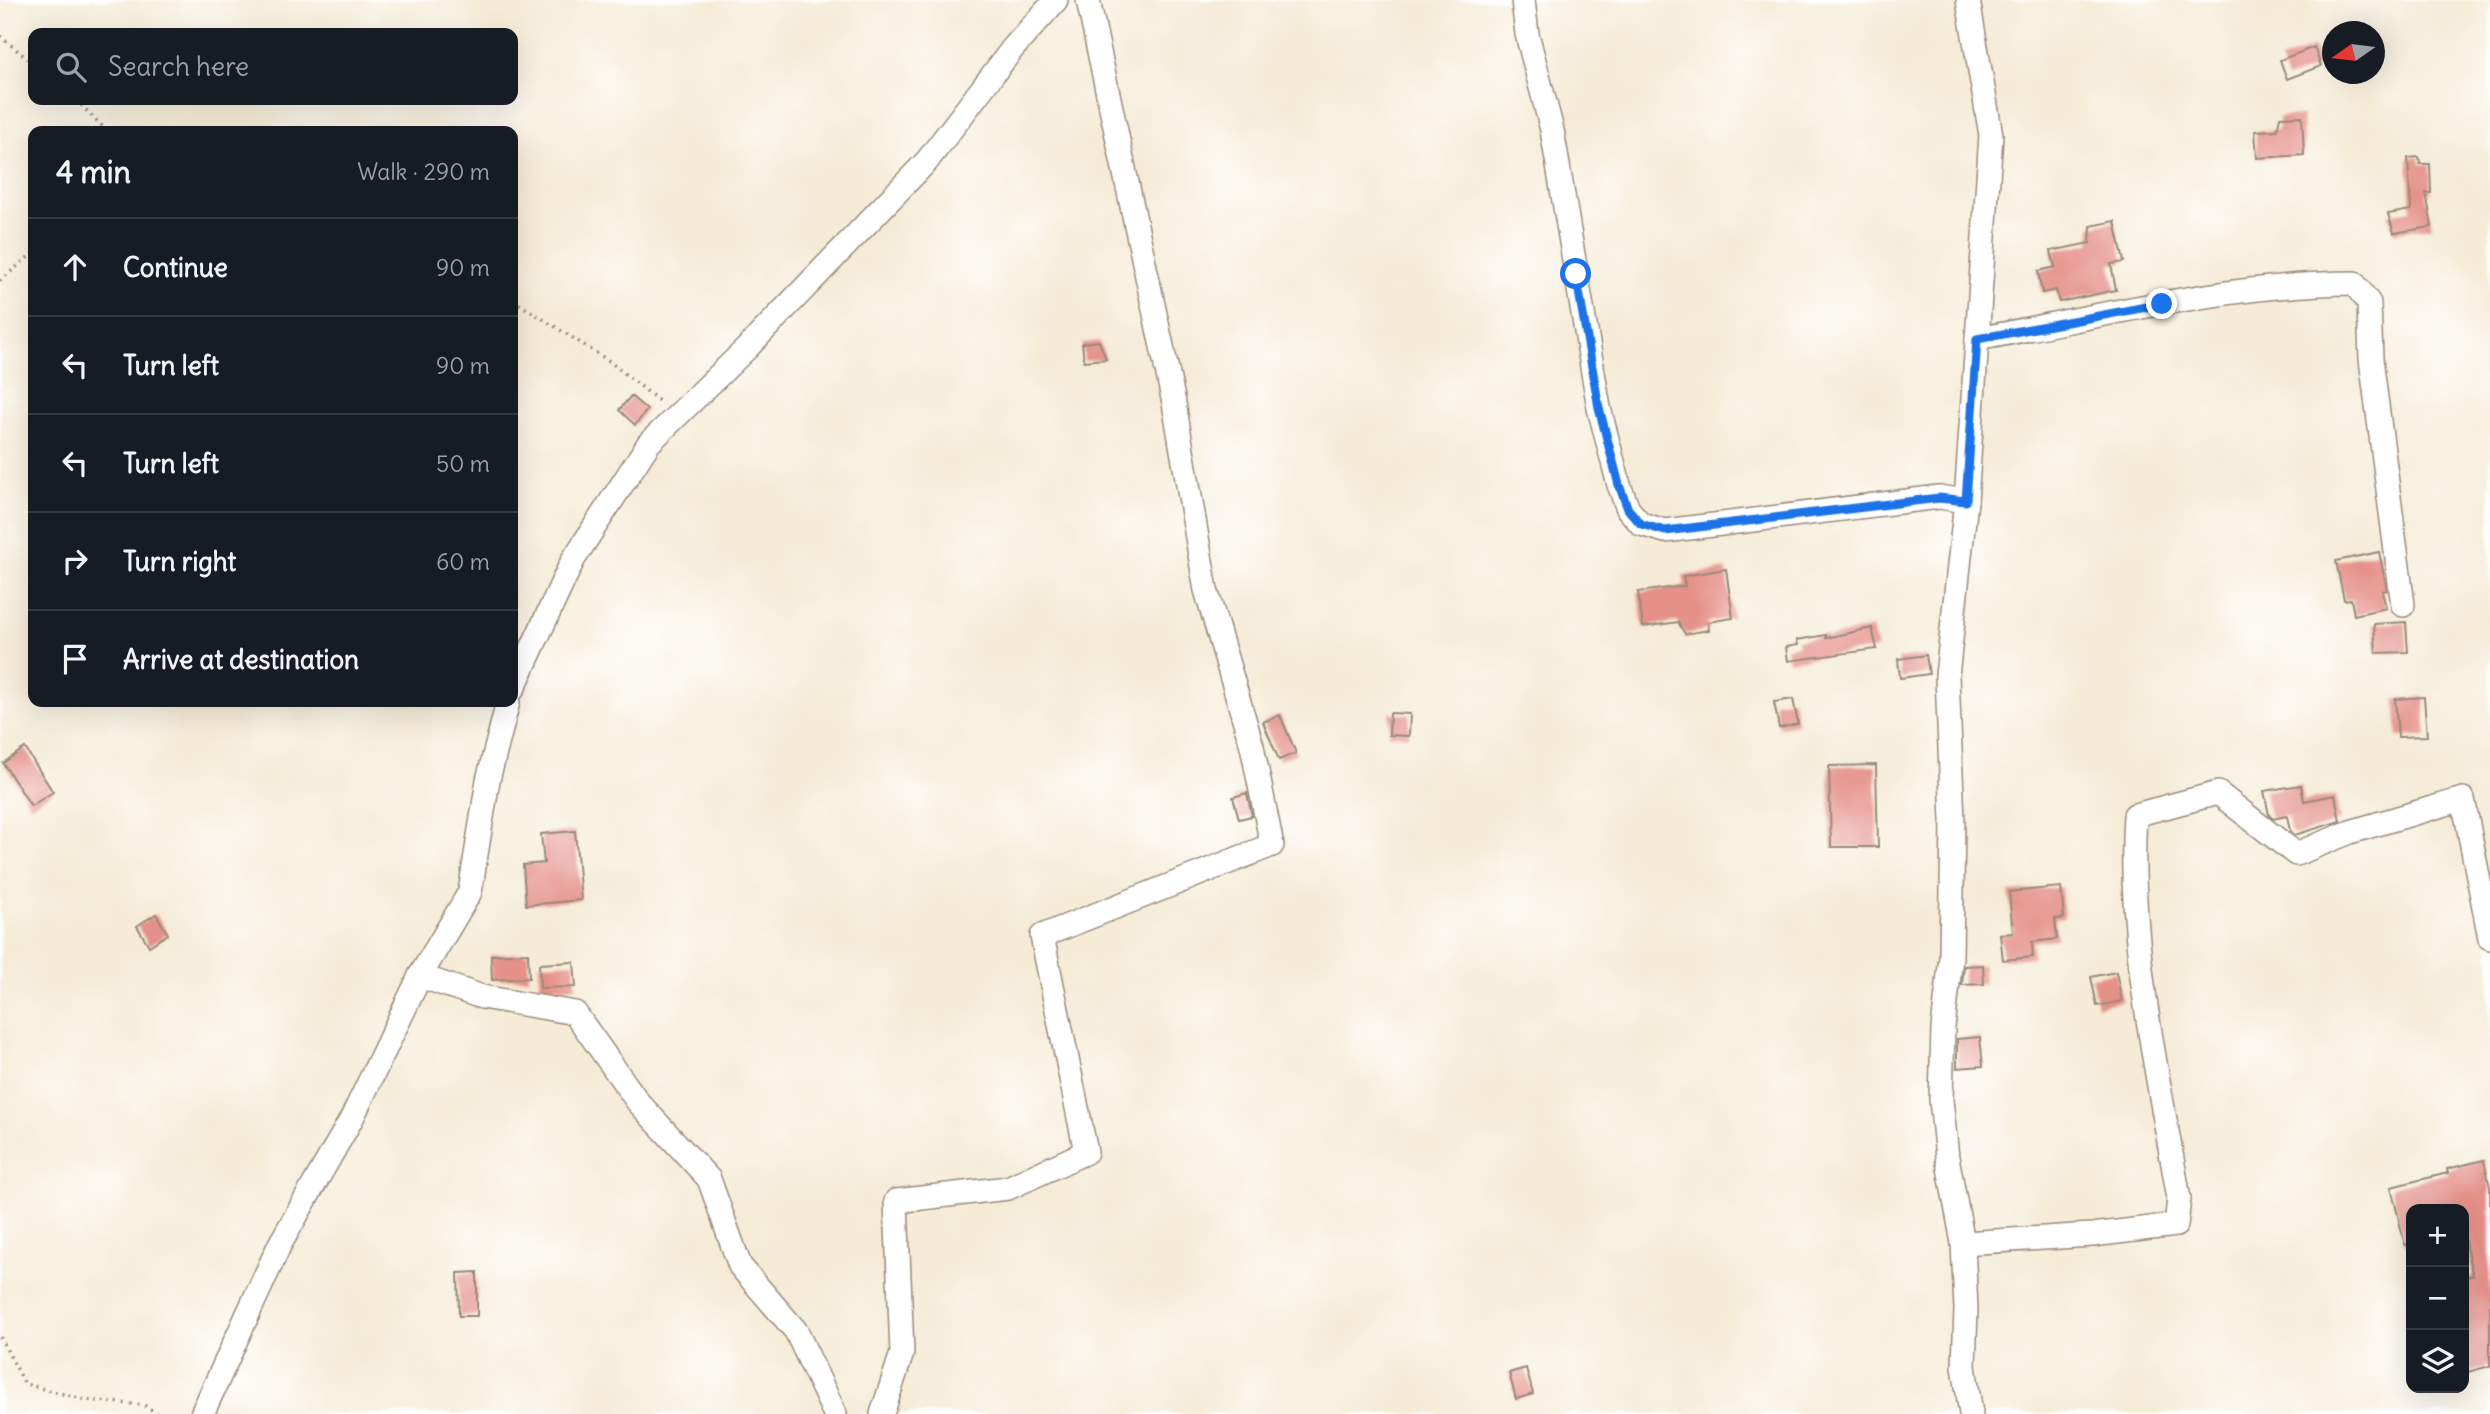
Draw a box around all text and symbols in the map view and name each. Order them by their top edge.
north arrow [2322,21,2385,84]
search box [28,28,518,105]
icon: search [52,48,90,86]
text: Search here [108,50,249,83]
text: 4 min [56,153,131,191]
text: Walk · 290 m [357,157,490,186]
icon: ahead [56,248,94,286]
text: Continue [123,251,228,284]
text: 90 m [436,253,490,282]
route start [1560,258,1591,289]
route end [2146,288,2177,319]
icon: left [56,346,94,384]
text: Turn left [123,349,219,382]
text: 90 m [436,351,490,380]
icon: left [56,444,94,482]
text: Turn left [123,447,219,480]
text: 50 m [436,449,490,478]
icon: right [56,542,94,580]
text: Turn right [123,545,236,578]
text: 60 m [436,547,490,576]
icon: arrive [56,640,94,678]
text: Arrive at destination [123,643,359,676]
map controls [2406,1204,2469,1393]
button: + [2406,1204,2469,1267]
button: − [2406,1267,2469,1330]
button: layers [2406,1330,2469,1393]

